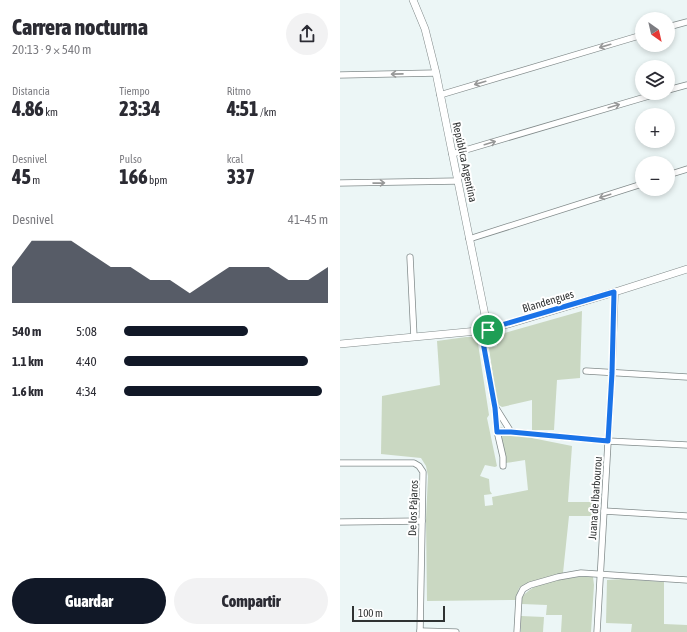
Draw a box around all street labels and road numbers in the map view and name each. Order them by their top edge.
street label: República Argentina [451,121,479,203]
street label: Blandengues [521,287,575,314]
street label: Juana de Ibarbourou [586,456,604,540]
street label: De los Pájaros [406,480,420,536]

